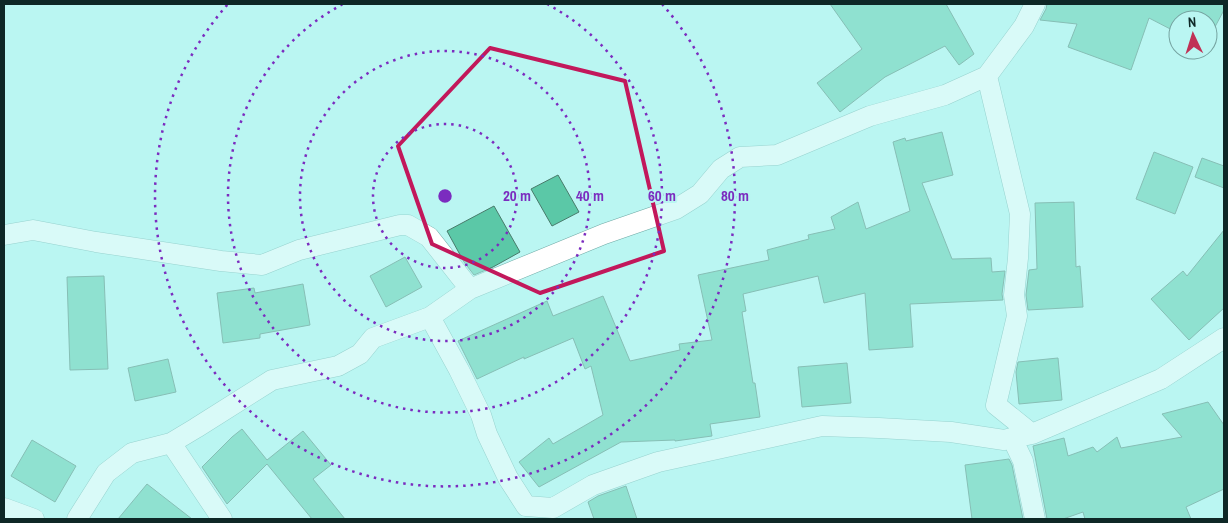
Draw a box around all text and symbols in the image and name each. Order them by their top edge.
north arrow [1168,10,1218,60]
text: N [1187,13,1197,31]
text: 20 m [503,185,531,206]
text: 40 m [576,185,604,206]
text: 60 m [648,185,676,206]
text: 80 m [721,185,749,206]
centre of rings [436,187,454,205]

